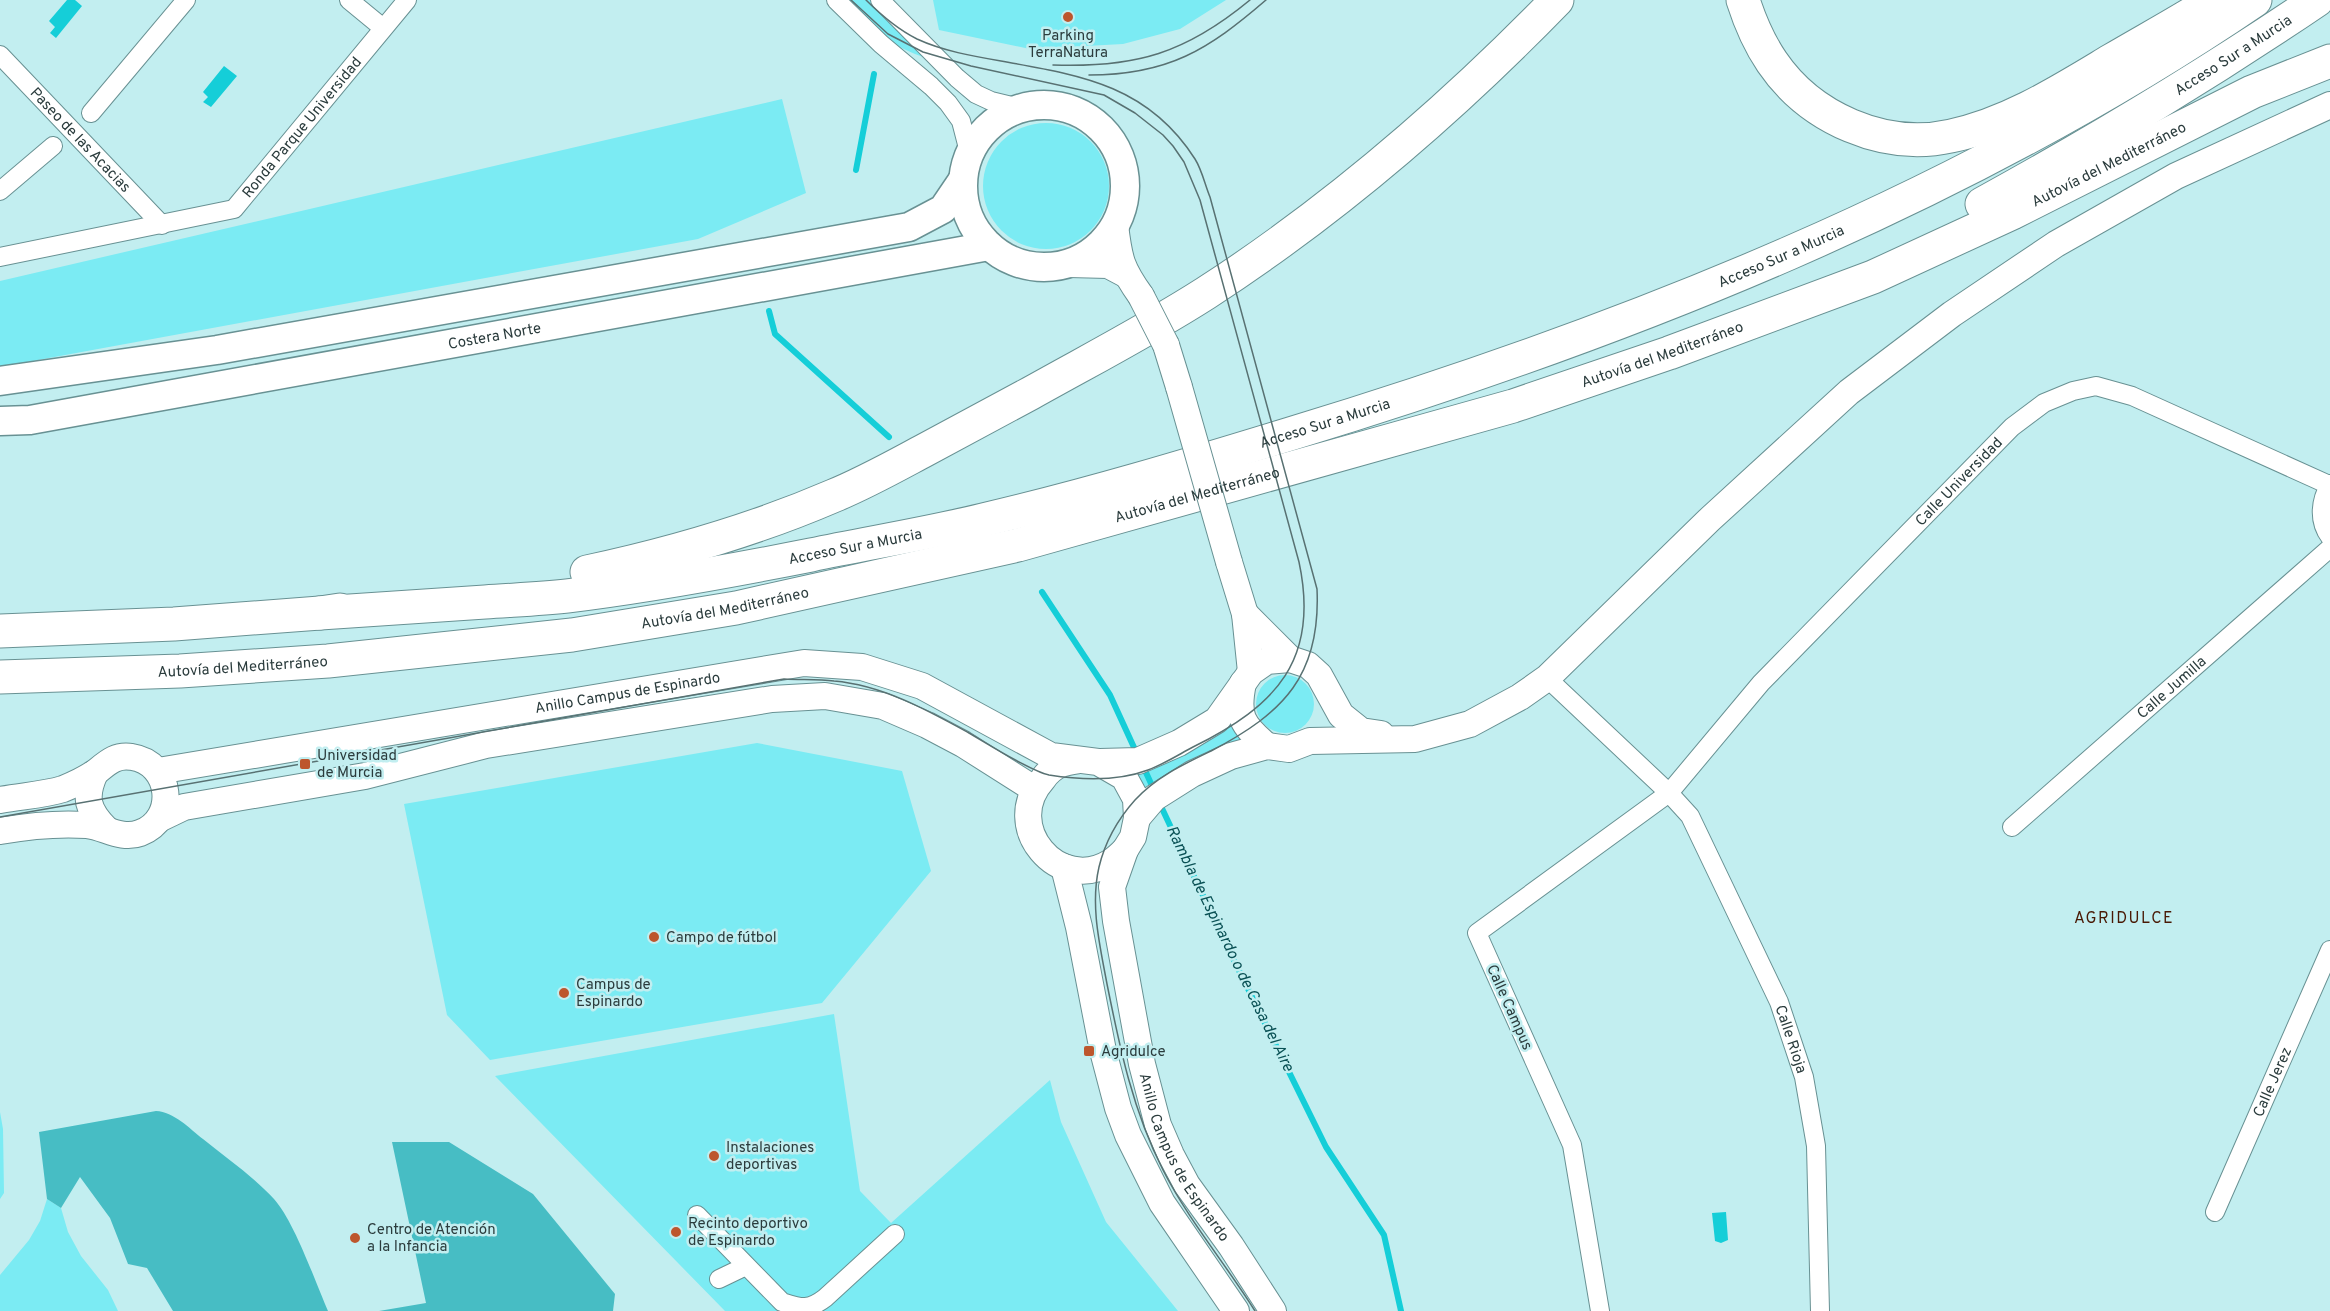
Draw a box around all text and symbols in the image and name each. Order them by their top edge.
marker: Parking TerraNatura [1061,10,1075,24]
street label: Acceso Sur a Murcia [2172,12,2296,101]
place label: Parking TerraNatura [1028,27,1108,63]
street label: Ronda Parque Universidad [239,54,367,203]
street label: Paseo de las Acacias [25,84,134,197]
street label: Autovía del Mediterráneo [2029,119,2190,212]
street label: Acceso Sur a Murcia [1716,222,1848,293]
street label: Autovía del Mediterráneo [1579,318,1746,393]
street label: Costera Norte [447,319,543,355]
street label: Acceso Sur a Murcia [1258,395,1393,454]
street label: Calle Universidad [1912,434,2007,531]
street label: Autovía del Mediterráneo [1113,464,1282,528]
street label: Acceso Sur a Murcia [787,526,924,570]
street label: Autovía del Mediterráneo [640,584,811,635]
street label: Autovía del Mediterráneo [157,653,329,683]
street label: Calle Jumilla [2134,653,2211,724]
street label: Anillo Campus de Espinardo [534,669,722,719]
place label: Universidad de Murcia [317,747,397,783]
marker: Universidad de Murcia [298,757,312,771]
water label: Rambla de Espinardo o de Casa del Aire [1161,823,1298,1076]
district label: AGRIDULCE [2074,909,2174,929]
place label: Campo de fútbol [666,929,777,948]
marker: Campo de fútbol [647,930,661,944]
street label: Calle Campus [1481,962,1536,1053]
place label: Campus de Espinardo [576,976,651,1012]
marker: Campus de Espinardo [557,986,571,1000]
street label: Calle Rioja [1770,1003,1810,1076]
place label: Agridulce [1101,1043,1166,1062]
marker: Agridulce [1082,1044,1096,1058]
street label: Calle Jerez [2250,1045,2297,1121]
street label: Anillo Campus de Espinardo [1134,1071,1233,1246]
place label: Instalaciones deportivas [726,1139,814,1175]
marker: Instalaciones deportivas [707,1149,721,1163]
place label: Recinto deportivo de Espinardo [688,1215,808,1251]
place label: Centro de Atención a la Infancia [367,1221,496,1257]
marker: Recinto deportivo de Espinardo [669,1225,683,1239]
marker: Centro de Atención a la Infancia [348,1231,362,1245]

